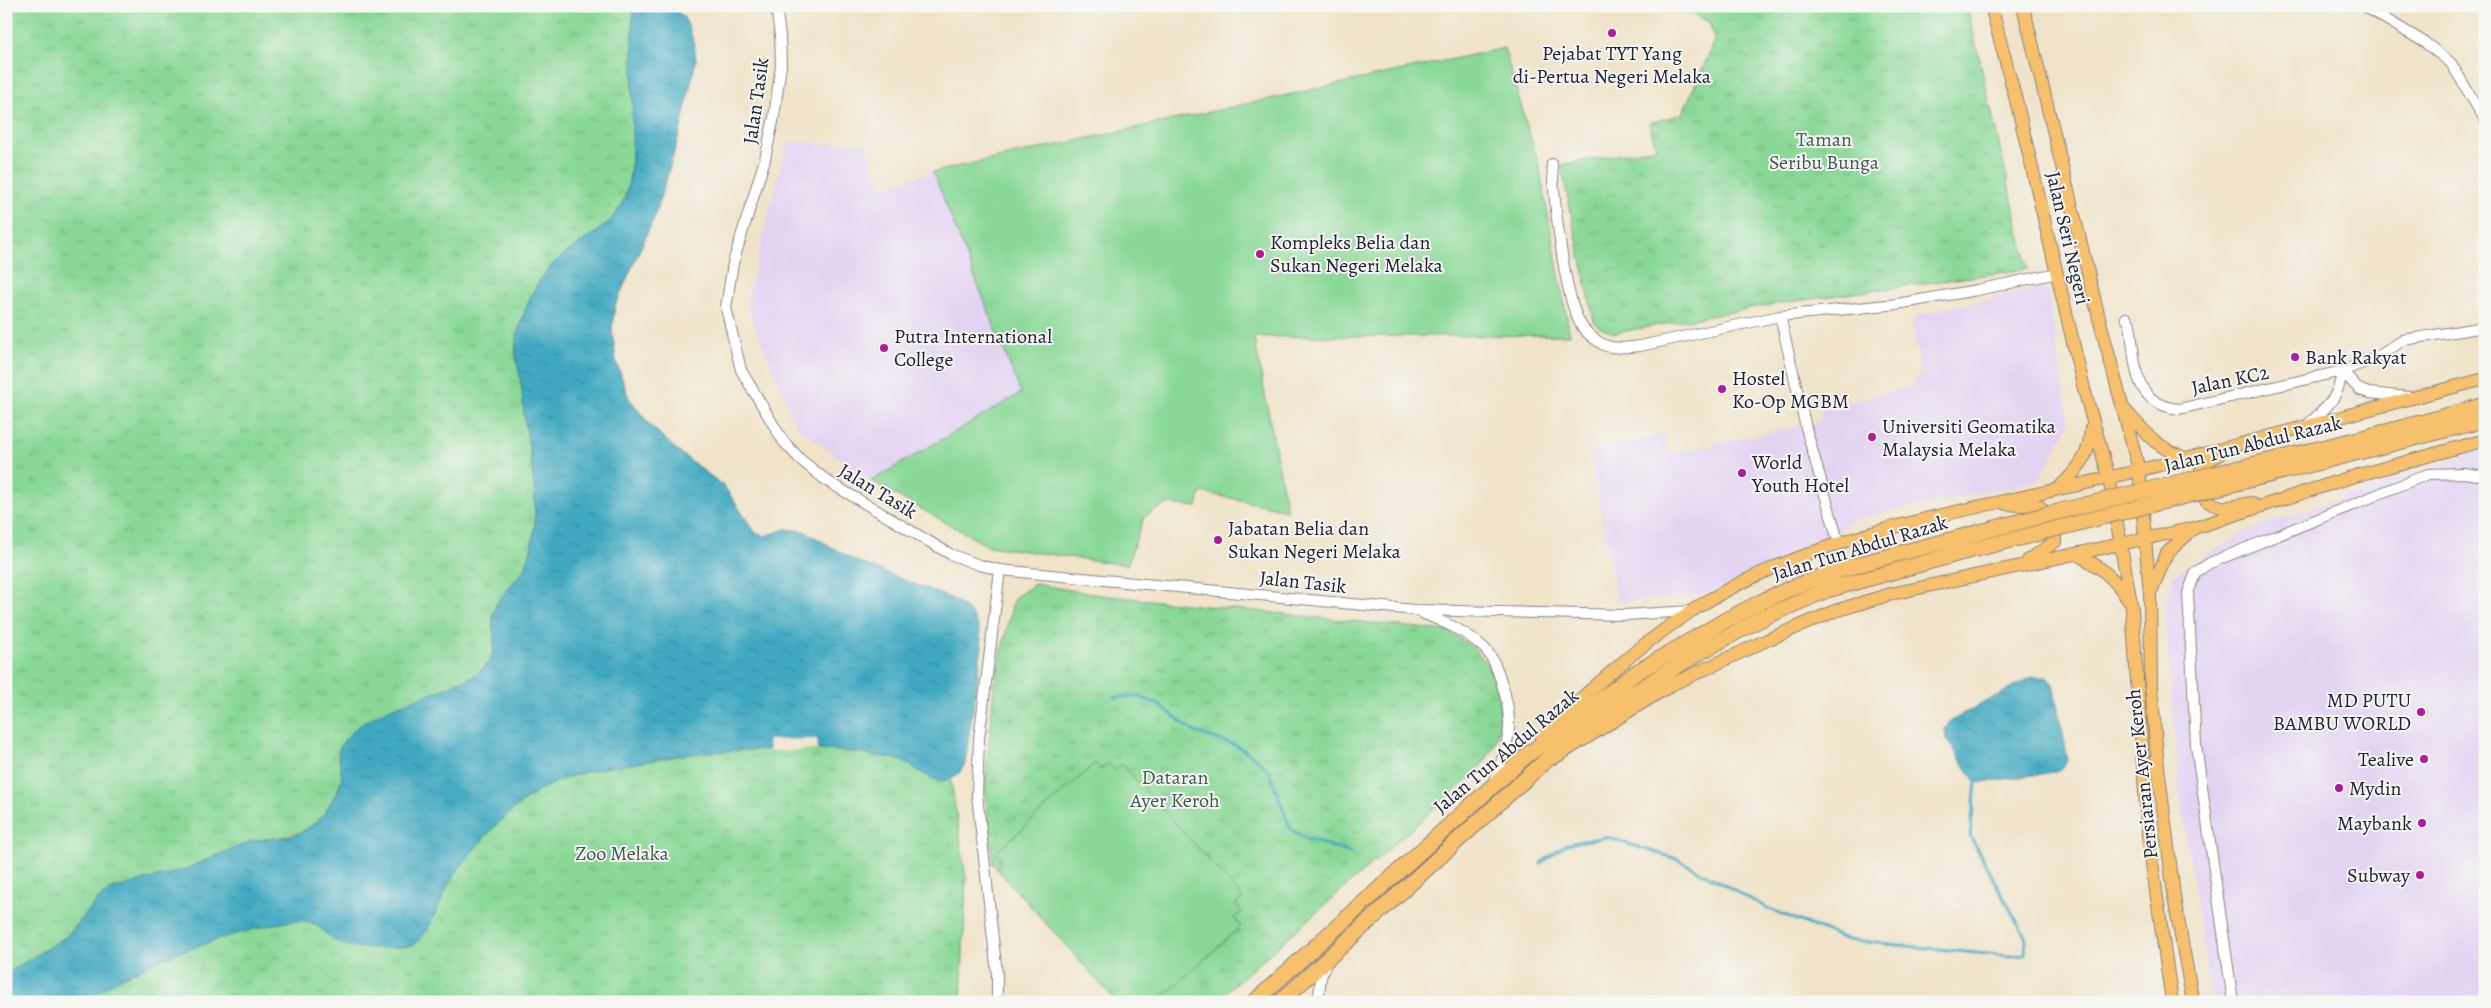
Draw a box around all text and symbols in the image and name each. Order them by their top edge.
marker: Pejabat TYT Yang di-Pertua Negeri Melaka [1606,27,1618,39]
place label: Pejabat TYT Yang di-Pertua Negeri Melaka [1513,40,1712,90]
street label: Jalan Tasik [737,56,775,146]
park label: Taman Seribu Bunga [1769,126,1880,176]
street label: Jalan Seri Negeri [2040,169,2096,307]
place label: Kompleks Belia dan Sukan Negeri Melaka [1270,229,1443,279]
marker: Kompleks Belia dan Sukan Negeri Melaka [1254,248,1266,260]
place label: Putra International College [894,323,1052,373]
marker: Putra International College [878,342,890,354]
place label: Bank Rakyat [2305,344,2407,371]
marker: Bank Rakyat [2289,351,2301,363]
street label: Jalan KC2 [2189,359,2272,401]
place label: Hostel Ko-Op MGBM [1732,365,1849,415]
marker: Hostel Ko-Op MGBM [1716,383,1728,395]
street label: Jalan Tun Abdul Razak [2161,409,2345,479]
place label: Universiti Geomatika Malaysia Melaka [1882,413,2056,463]
marker: Universiti Geomatika Malaysia Melaka [1866,431,1878,443]
place label: World Youth Hotel [1751,449,1849,499]
street label: Jalan Tasik [834,457,922,525]
marker: World Youth Hotel [1736,467,1748,479]
street label: Jalan Tun Abdul Razak [1769,508,1951,587]
place label: Jabatan Belia dan Sukan Negeri Melaka [1228,515,1401,565]
marker: Jabatan Belia dan Sukan Negeri Melaka [1212,534,1224,546]
street label: Jalan Tasik [1258,564,1348,600]
street label: Jalan Tun Abdul Razak [1428,682,1584,820]
street label: Persiaran Ayer Keroh [2120,687,2164,860]
place label: MD PUTU BAMBU WORLD [2273,687,2411,737]
marker: MD PUTU BAMBU WORLD [2415,706,2427,718]
place label: Tealive [2358,746,2414,773]
marker: Tealive [2418,753,2430,765]
park label: Dataran Ayer Keroh [1129,764,1220,814]
place label: Mydin [2349,775,2402,802]
marker: Mydin [2333,782,2345,794]
place label: Maybank [2337,810,2412,837]
marker: Maybank [2416,817,2428,829]
park label: Zoo Melaka [575,840,669,867]
place label: Subway [2347,862,2411,889]
marker: Subway [2414,869,2426,881]

